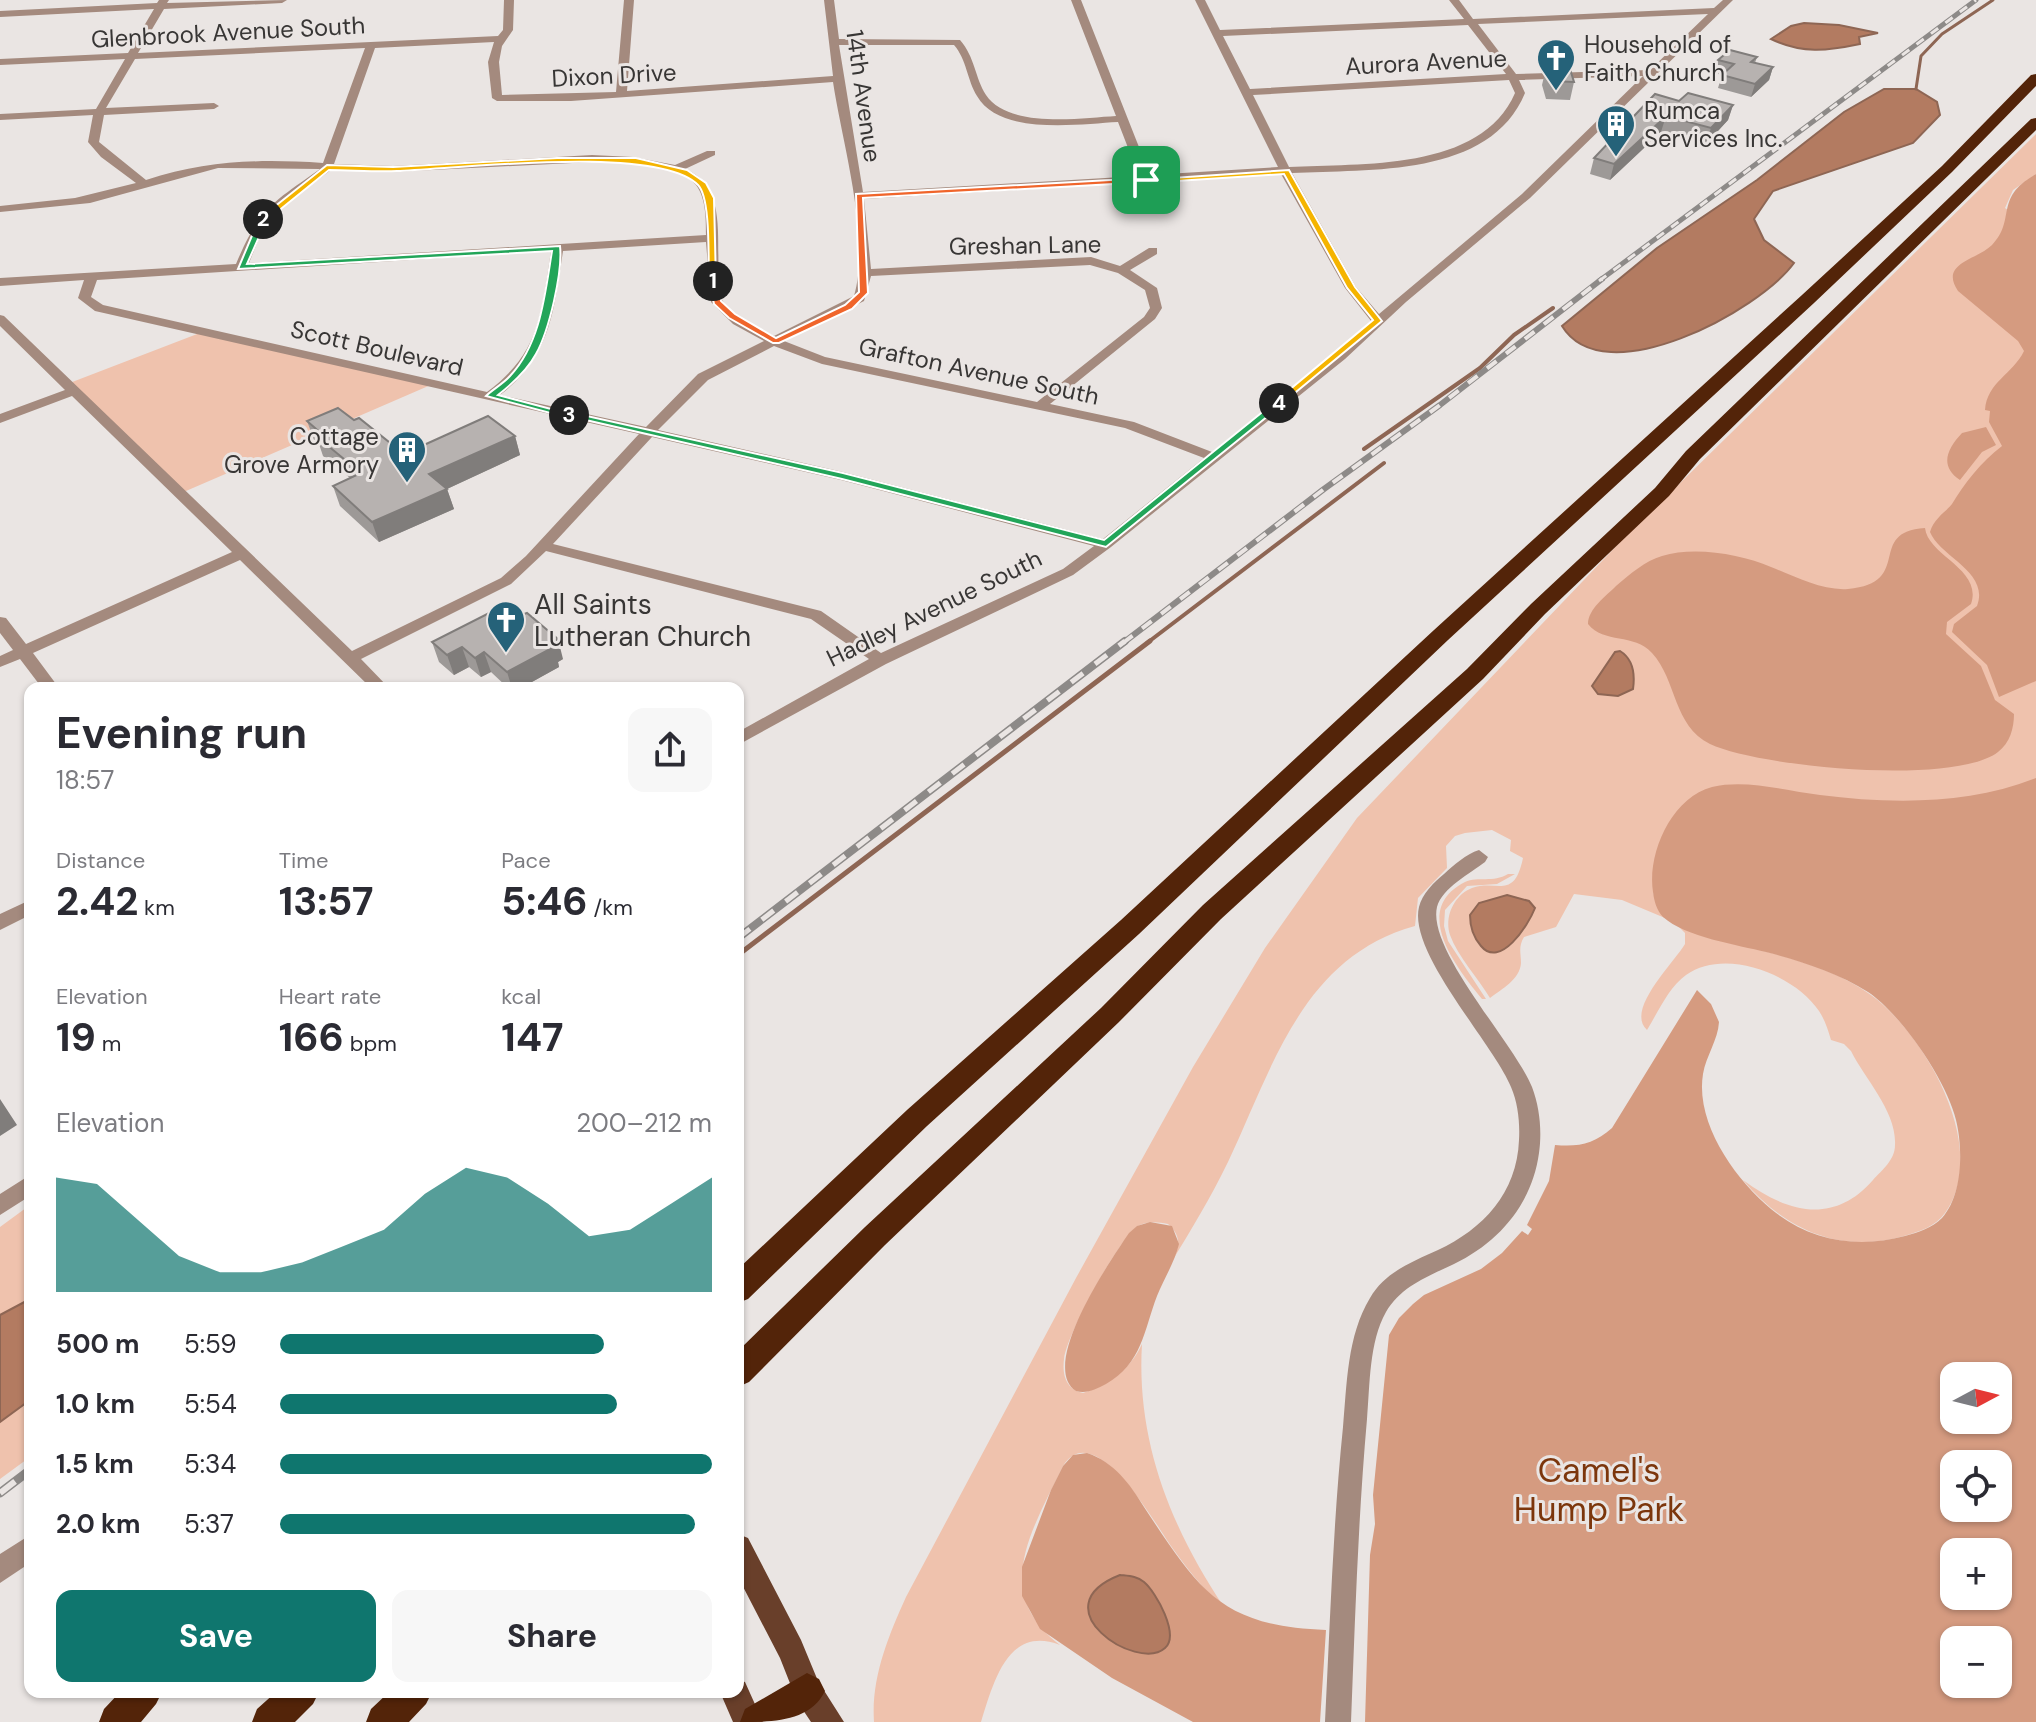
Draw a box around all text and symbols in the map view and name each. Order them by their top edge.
street label: Glenbrook Avenue South [90,9,366,55]
street label: 14th Avenue [839,28,889,164]
place label: Household of Faith Church [1584,29,1731,88]
church icon: Household of Faith Church [1535,37,1577,92]
street label: Aurora Avenue [1344,42,1508,82]
street label: Dixon Drive [551,56,677,94]
place label: Rumca Services Inc. [1644,95,1783,154]
building icon: Rumca Services Inc. [1595,103,1637,158]
pin [1112,146,1180,214]
icon: arrive [1124,158,1168,202]
pin: 2 [243,199,283,239]
text: 2 [257,204,269,233]
street label: Greshan Lane [949,228,1101,262]
pin: 1 [693,261,733,301]
text: 1 [709,266,717,295]
street label: Scott Boulevard [288,313,466,383]
street label: Grafton Avenue South [856,330,1102,412]
pin: 4 [1259,383,1299,423]
text: 4 [1272,388,1286,417]
pin: 3 [549,395,589,435]
text: 3 [562,400,576,429]
place label: Cottage Grove Armory [224,421,379,480]
building icon: Cottage Grove Armory [386,429,428,484]
street label: Hadley Avenue South [821,542,1047,674]
place label: All Saints Lutheran Church [534,586,751,655]
church icon: All Saints Lutheran Church [485,599,527,654]
text: Evening run [56,704,307,762]
button: share [628,708,712,792]
text: 18:57 [56,763,114,797]
text: Distance [56,846,145,875]
text: Time [279,846,328,875]
text: Pace [501,846,551,875]
text: 2.42 [56,875,138,927]
text: 13:57 [279,875,374,927]
text: 5:46 [501,875,588,927]
text: km [138,893,175,922]
text: /km [588,893,633,922]
text: Elevation [56,982,148,1011]
text: Heart rate [279,982,381,1011]
text: kcal [501,982,541,1011]
text: 19 [56,1011,96,1063]
text: 166 [279,1011,344,1063]
text: 147 [501,1011,563,1063]
text: m [96,1029,121,1058]
text: bpm [344,1029,397,1058]
text: Elevation [56,1106,164,1140]
text: 200–212 m [576,1106,712,1140]
text: 500 m [56,1327,139,1361]
text: 5:59 [184,1327,237,1361]
north arrow [1940,1362,2012,1434]
map controls [1940,1362,2012,1698]
text: 1.0 km [56,1387,135,1421]
text: 5:54 [184,1387,237,1421]
text: 1.5 km [56,1447,134,1481]
text: 5:34 [184,1447,236,1481]
park label: Camel's Hump Park [1514,1448,1684,1532]
button: locate [1940,1450,2012,1522]
text: 2.0 km [56,1507,140,1541]
text: 5:37 [184,1507,234,1541]
button: + [1940,1538,2012,1610]
button: Save [56,1590,376,1682]
button: Share [392,1590,712,1682]
button: − [1940,1626,2012,1698]

